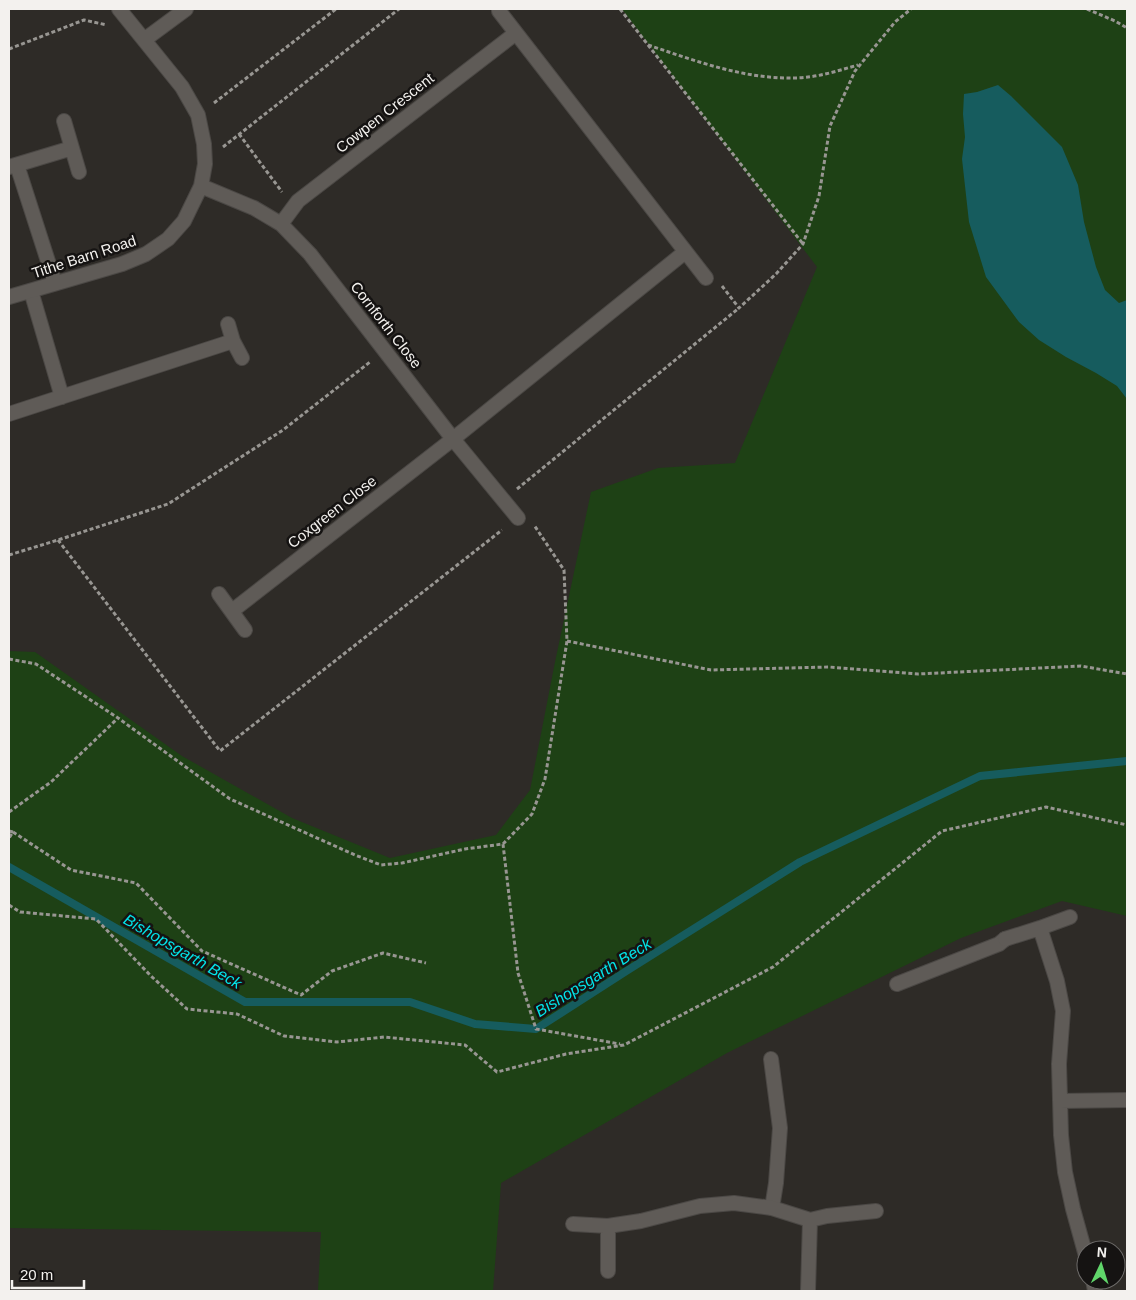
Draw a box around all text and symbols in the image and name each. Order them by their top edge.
street label: Cowpen Crescent [332,69,438,156]
street label: Tithe Barn Road [30,232,138,281]
street label: Cornforth Close [347,278,425,371]
street label: Coxgreen Close [284,472,379,551]
water label: Bishopsgarth Beck [121,911,246,993]
water label: Bishopsgarth Beck [532,934,655,1020]
north arrow [1076,1240,1126,1290]
text: N [1096,1244,1108,1260]
scale bar [12,1258,85,1290]
text: 20 m [20,1266,53,1283]

